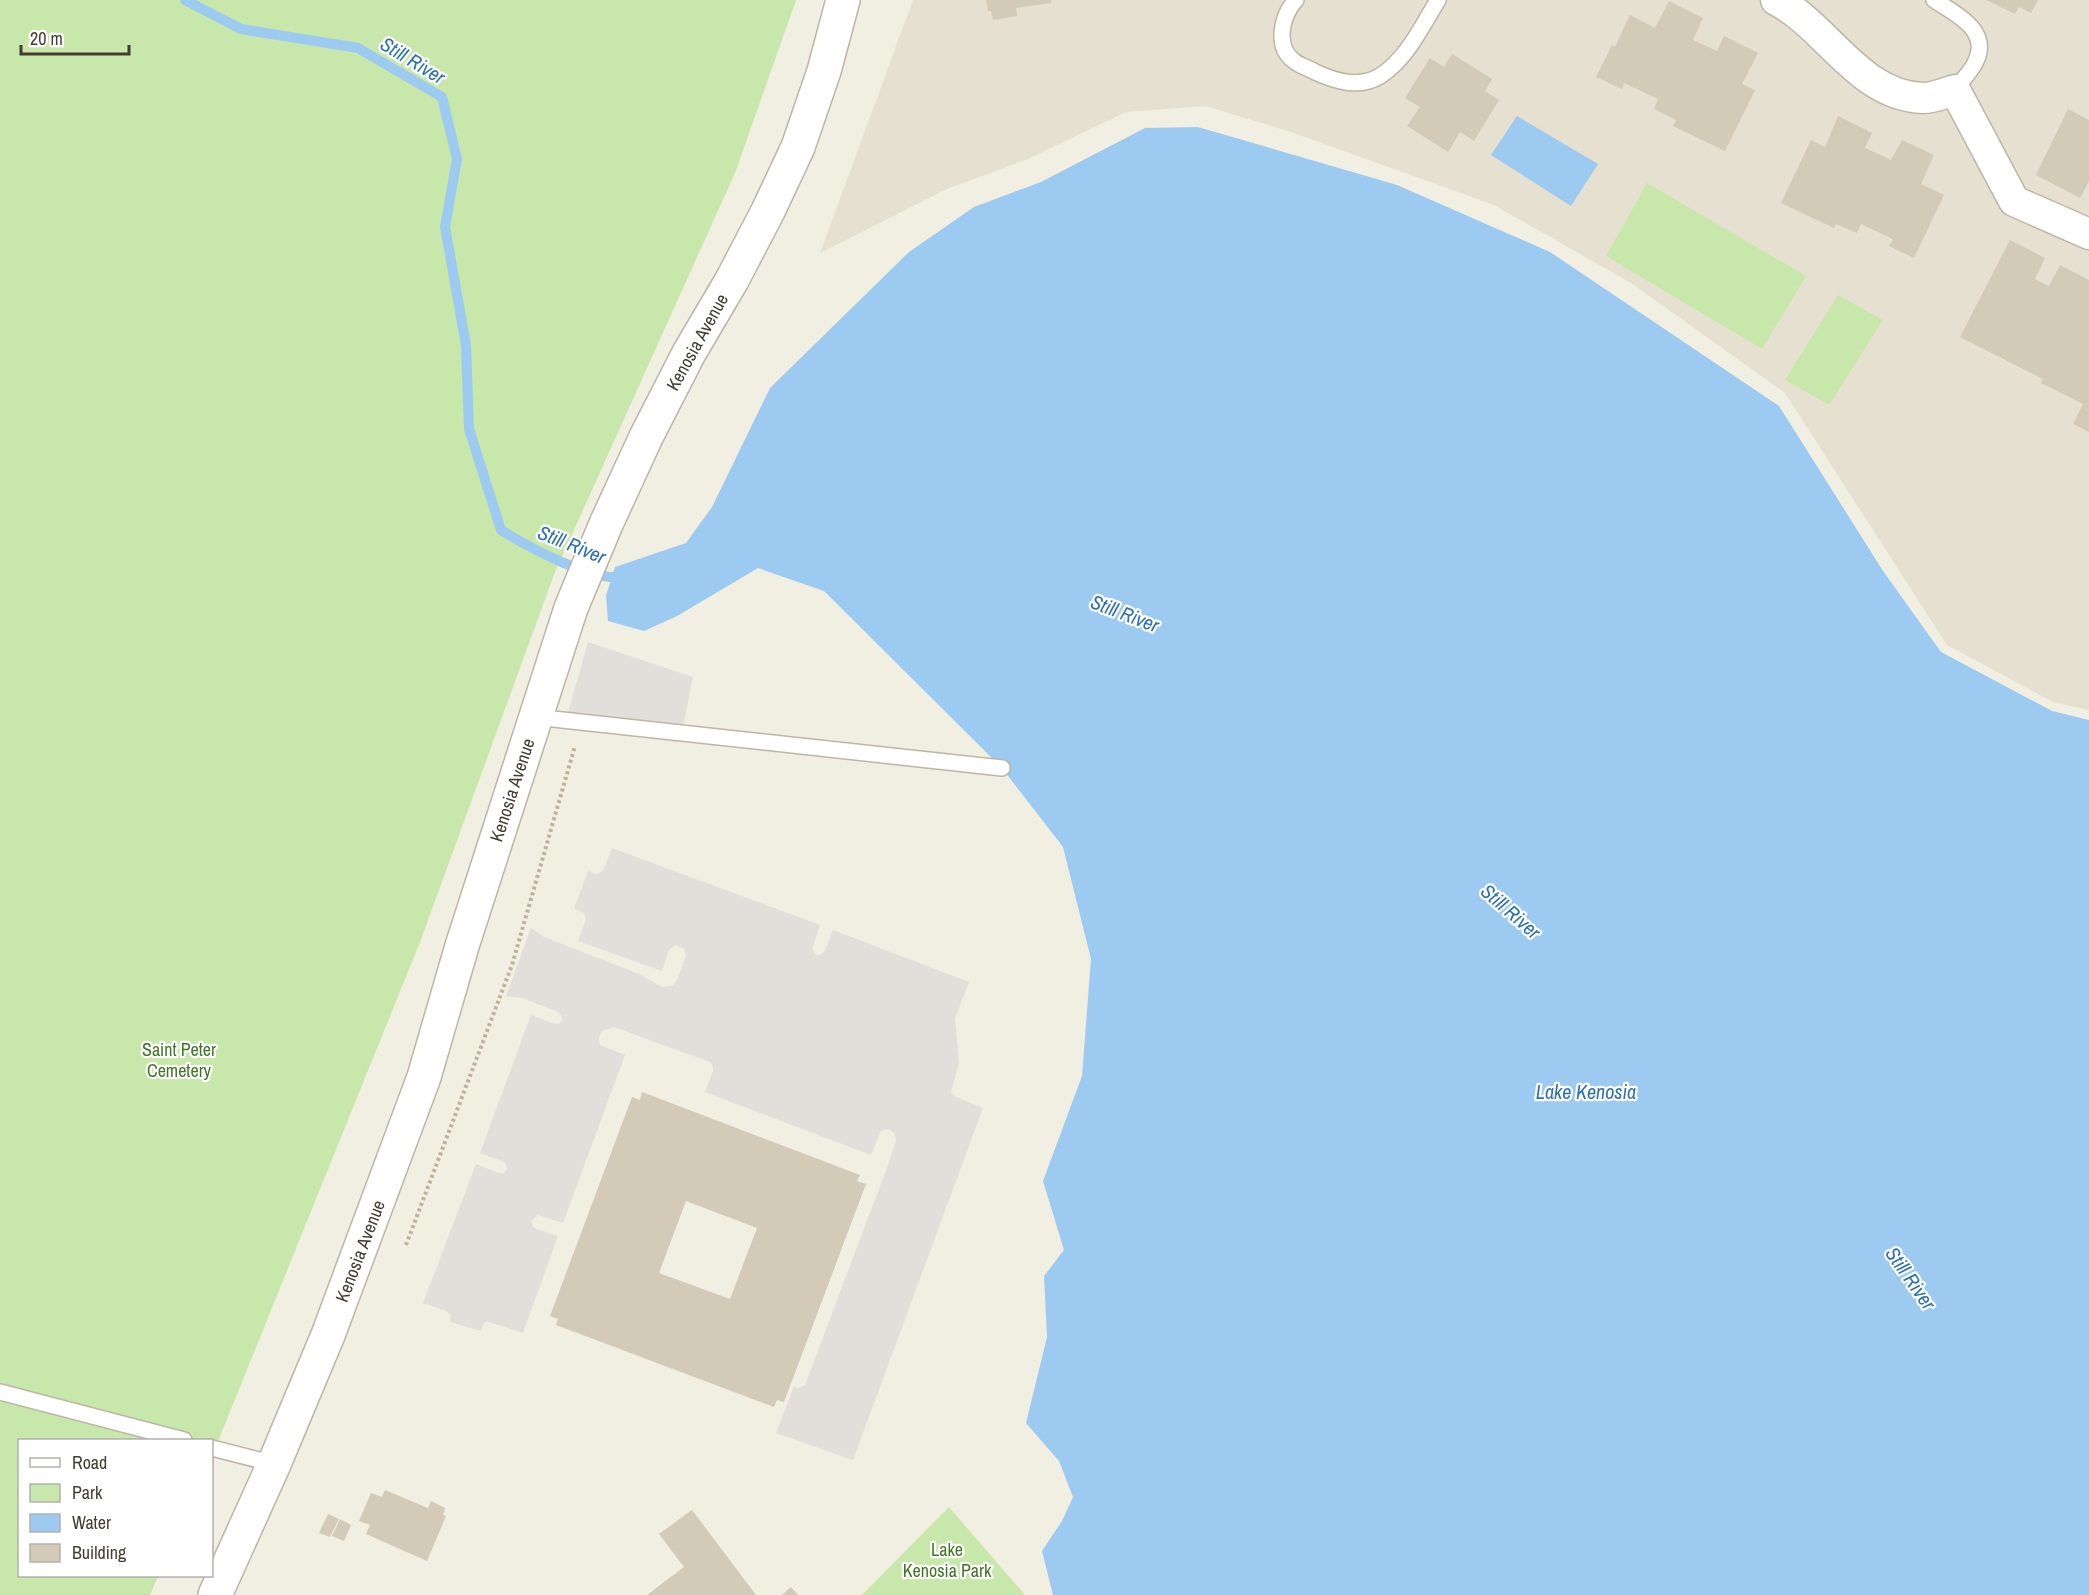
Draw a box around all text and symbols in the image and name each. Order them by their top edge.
scale bar [21,18,129,56]
text: 20 m [30,26,63,51]
water label: Still River [376,30,451,90]
street label: Kenosia Avenue [660,289,734,395]
water label: Still River [534,518,611,570]
water label: Still River [1087,588,1164,639]
street label: Kenosia Avenue [484,735,540,845]
water label: Still River [1475,877,1547,945]
park label: Saint Peter Cemetery [142,1037,216,1083]
water label: Lake Kenosia [1536,1078,1636,1105]
street label: Kenosia Avenue [329,1196,391,1306]
water label: Still River [1880,1241,1943,1315]
legend [18,1439,213,1577]
text: Road [72,1450,107,1475]
text: Park [72,1480,103,1505]
text: Water [72,1510,111,1535]
park label: Lake Kenosia Park [903,1537,992,1583]
text: Building [72,1540,127,1565]

